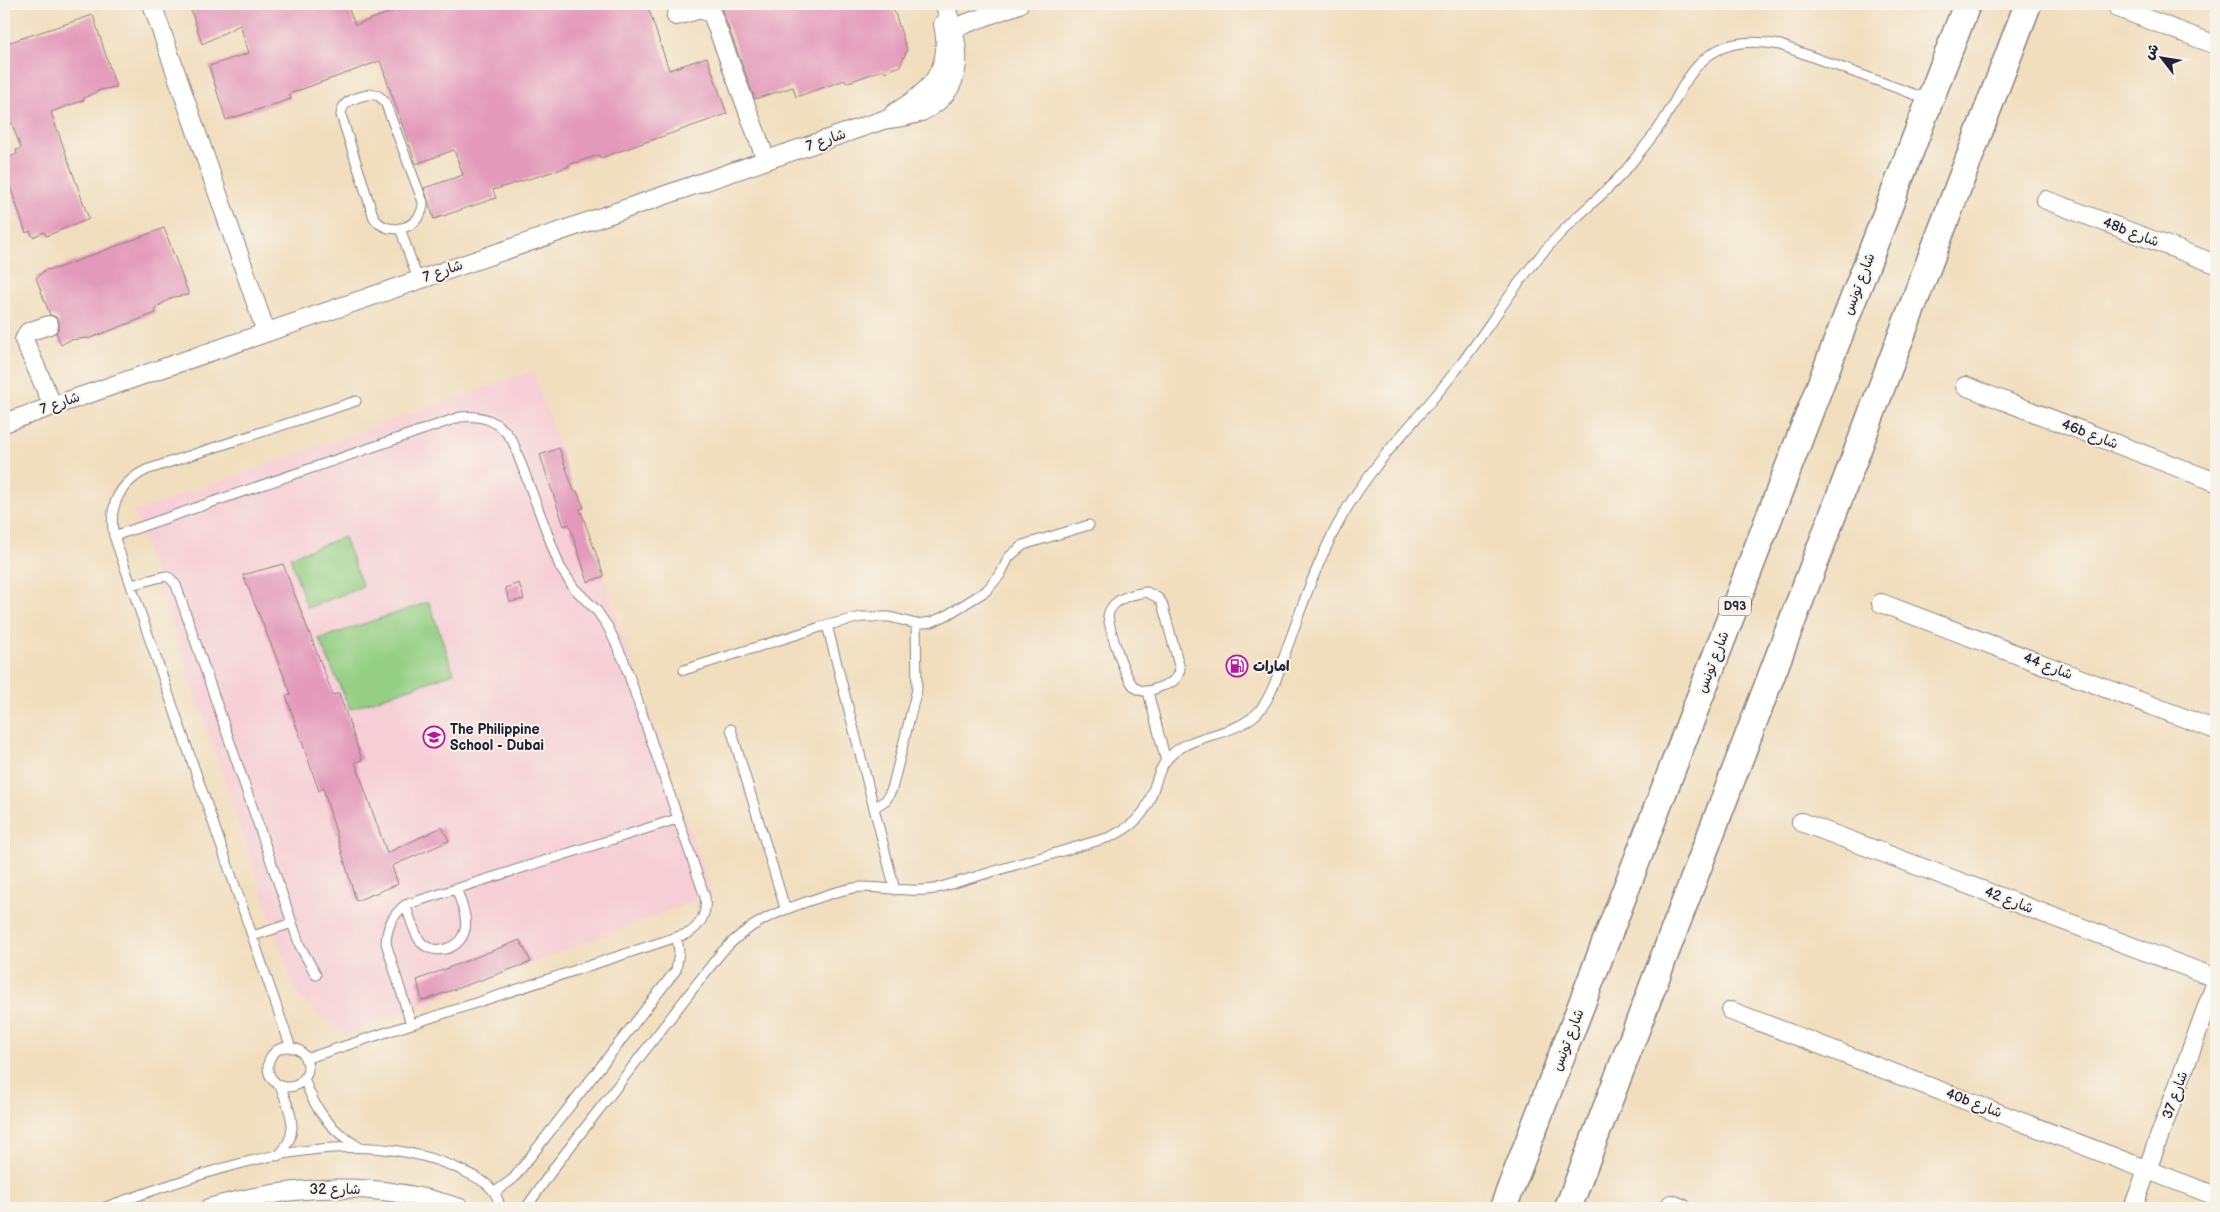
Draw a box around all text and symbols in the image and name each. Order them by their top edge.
north arrow [2138,32,2188,82]
text: ش [2140,41,2163,63]
street label: شارع 7 [804,125,848,156]
street label: 48b شارع [2100,214,2161,251]
street label: شارع تونس [1839,251,1879,318]
street label: شارع 7 [421,256,465,287]
street label: شارع 7 [38,388,82,419]
street label: 46b شارع [2059,415,2121,453]
road number: D93 [1719,596,1751,616]
street label: شارع تونس [1693,629,1733,696]
street label: شارع 44 [2021,649,2075,684]
fuel station icon: امارات [1225,654,1249,678]
place label: امارات [1253,658,1290,675]
place label: The Philippine School - Dubai [450,721,544,754]
school or university icon: The Philippine School - Dubai [422,725,446,749]
street label: شارع 42 [1982,883,2036,918]
street label: شارع تونس [1548,1007,1588,1074]
street label: شارع 37 [2159,1069,2192,1122]
street label: 40b شارع [1943,1085,2004,1122]
street label: شارع 32 [310,1181,360,1199]

